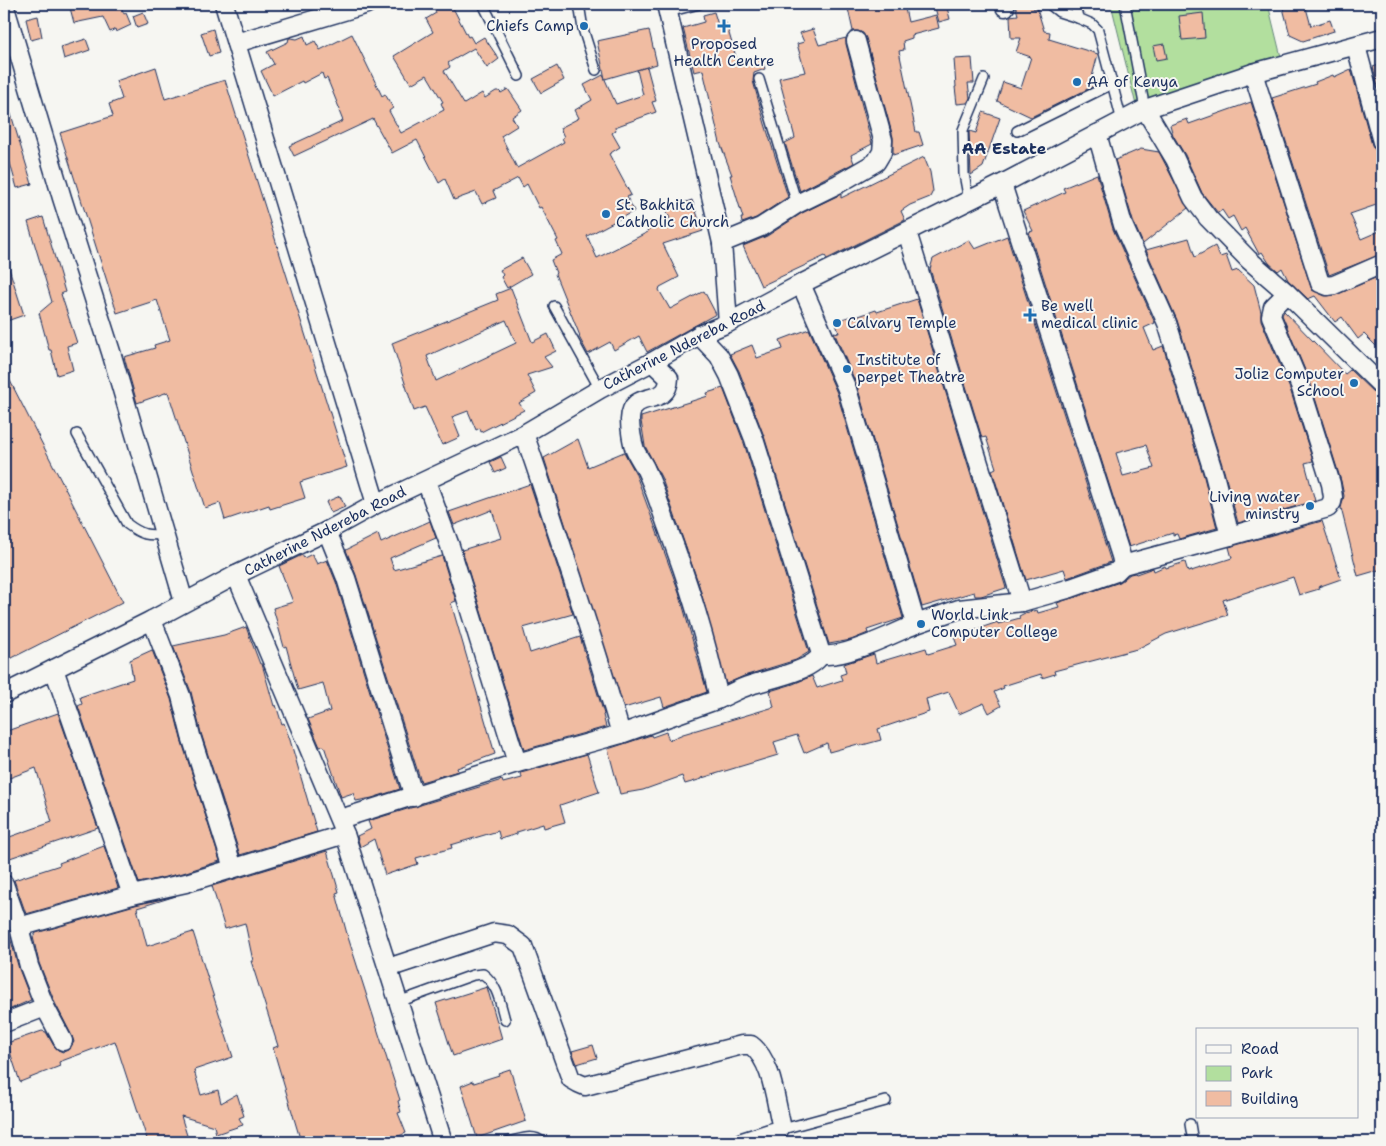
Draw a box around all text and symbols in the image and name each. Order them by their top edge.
place label: Chiefs Camp [486,16,574,36]
marker: Proposed Health Centre [717,19,731,33]
marker: Chiefs Camp [578,20,590,32]
place label: Proposed Health Centre [674,34,774,71]
place label: AA of Kenya [1087,72,1178,92]
marker: AA of Kenya [1071,76,1083,88]
district label: AA Estate [962,138,1047,159]
place label: St. Bakhita Catholic Church [616,195,729,232]
marker: St. Bakhita Catholic Church [600,208,612,220]
street label: Catherine Ndereba Road [599,295,769,395]
place label: Be well medical clinic [1041,296,1138,333]
marker: Be well medical clinic [1023,308,1037,322]
place label: Calvary Temple [847,313,957,333]
marker: Calvary Temple [831,317,843,329]
place label: Institute of perpet Theatre [857,350,965,387]
marker: Institute of perpet Theatre [841,363,853,375]
place label: Joliz Computer School [1234,364,1344,401]
marker: Joliz Computer School [1348,377,1360,389]
street label: Catherine Ndereba Road [240,481,410,581]
place label: Living water minstry [1209,487,1300,524]
marker: Living water minstry [1304,500,1316,512]
place label: World Link Computer College [931,605,1058,642]
marker: World Link Computer College [915,618,927,630]
legend [1196,1028,1358,1118]
text: Road [1241,1039,1279,1059]
text: Park [1241,1063,1273,1083]
text: Building [1241,1089,1298,1109]

